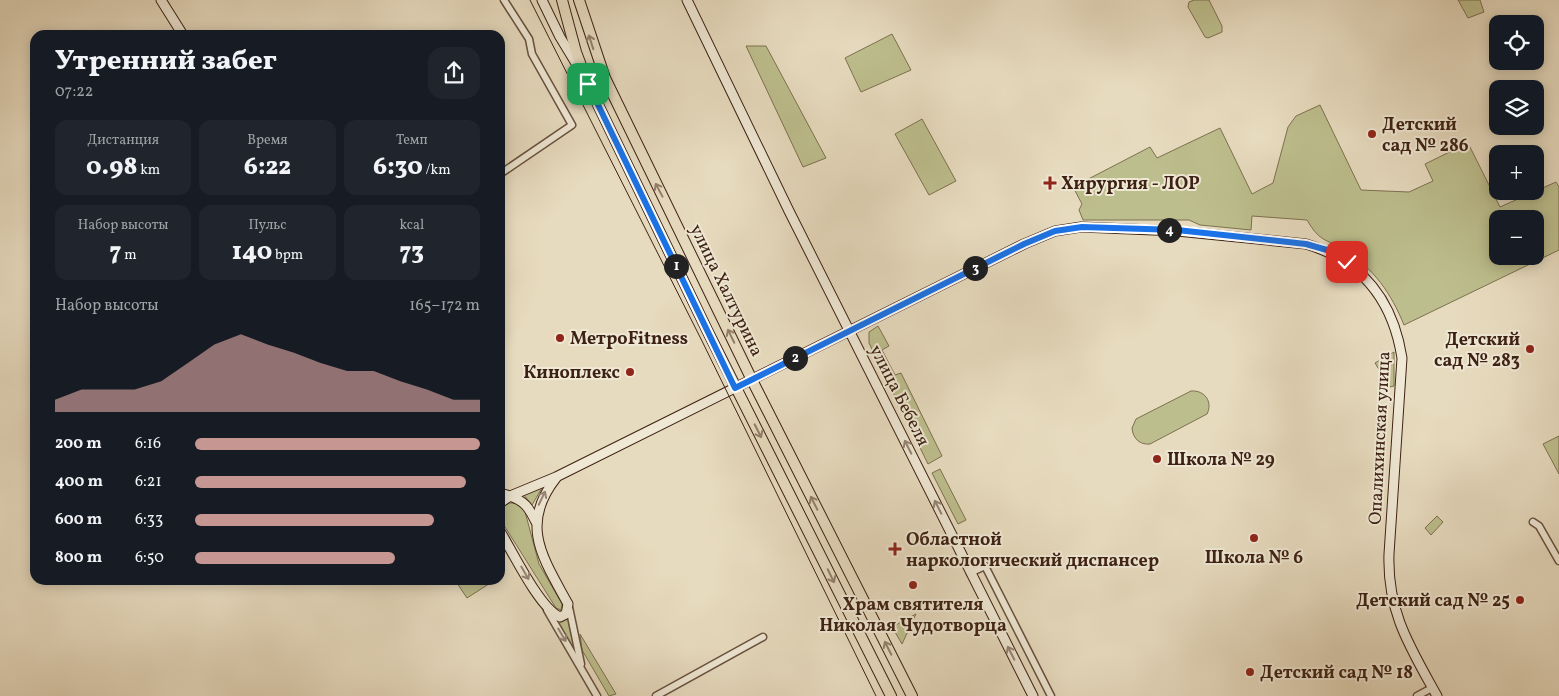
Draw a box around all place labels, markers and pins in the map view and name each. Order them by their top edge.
pin [567,63,609,105]
place label: Детский сад № 286 [1382,113,1469,159]
marker: Детский сад № 286 [1366,128,1378,140]
place label: Хирургия - ЛОР [1061,172,1200,197]
marker: Хирургия - ЛОР [1043,176,1057,190]
pin: 4 [1156,218,1182,242]
pin [1326,241,1368,283]
pin: 1 [664,254,688,278]
pin: 3 [962,256,988,280]
place label: МетроFitness [570,327,688,352]
place label: Детский сад № 283 [1434,328,1520,374]
marker: МетроFitness [554,332,566,344]
marker: Детский сад № 283 [1524,343,1536,355]
pin: 2 [782,346,808,370]
place label: Киноплекс [523,361,620,386]
marker: Киноплекс [624,366,636,378]
place label: Школа № 29 [1167,448,1275,473]
marker: Школа № 29 [1151,453,1163,465]
place label: Областной наркологический диспансер [906,528,1159,574]
marker: Школа № 6 [1248,532,1260,544]
marker: Областной наркологический диспансер [888,542,902,556]
place label: Школа № 6 [1205,546,1303,571]
marker: Храм святителя Николая Чудотворца [907,579,919,591]
place label: Детский сад № 25 [1356,589,1510,614]
place label: Храм святителя Николая Чудотворца [819,593,1007,639]
marker: Детский сад № 25 [1514,594,1526,606]
place label: Детский сад № 18 [1260,661,1413,686]
marker: Детский сад № 18 [1244,666,1256,678]

